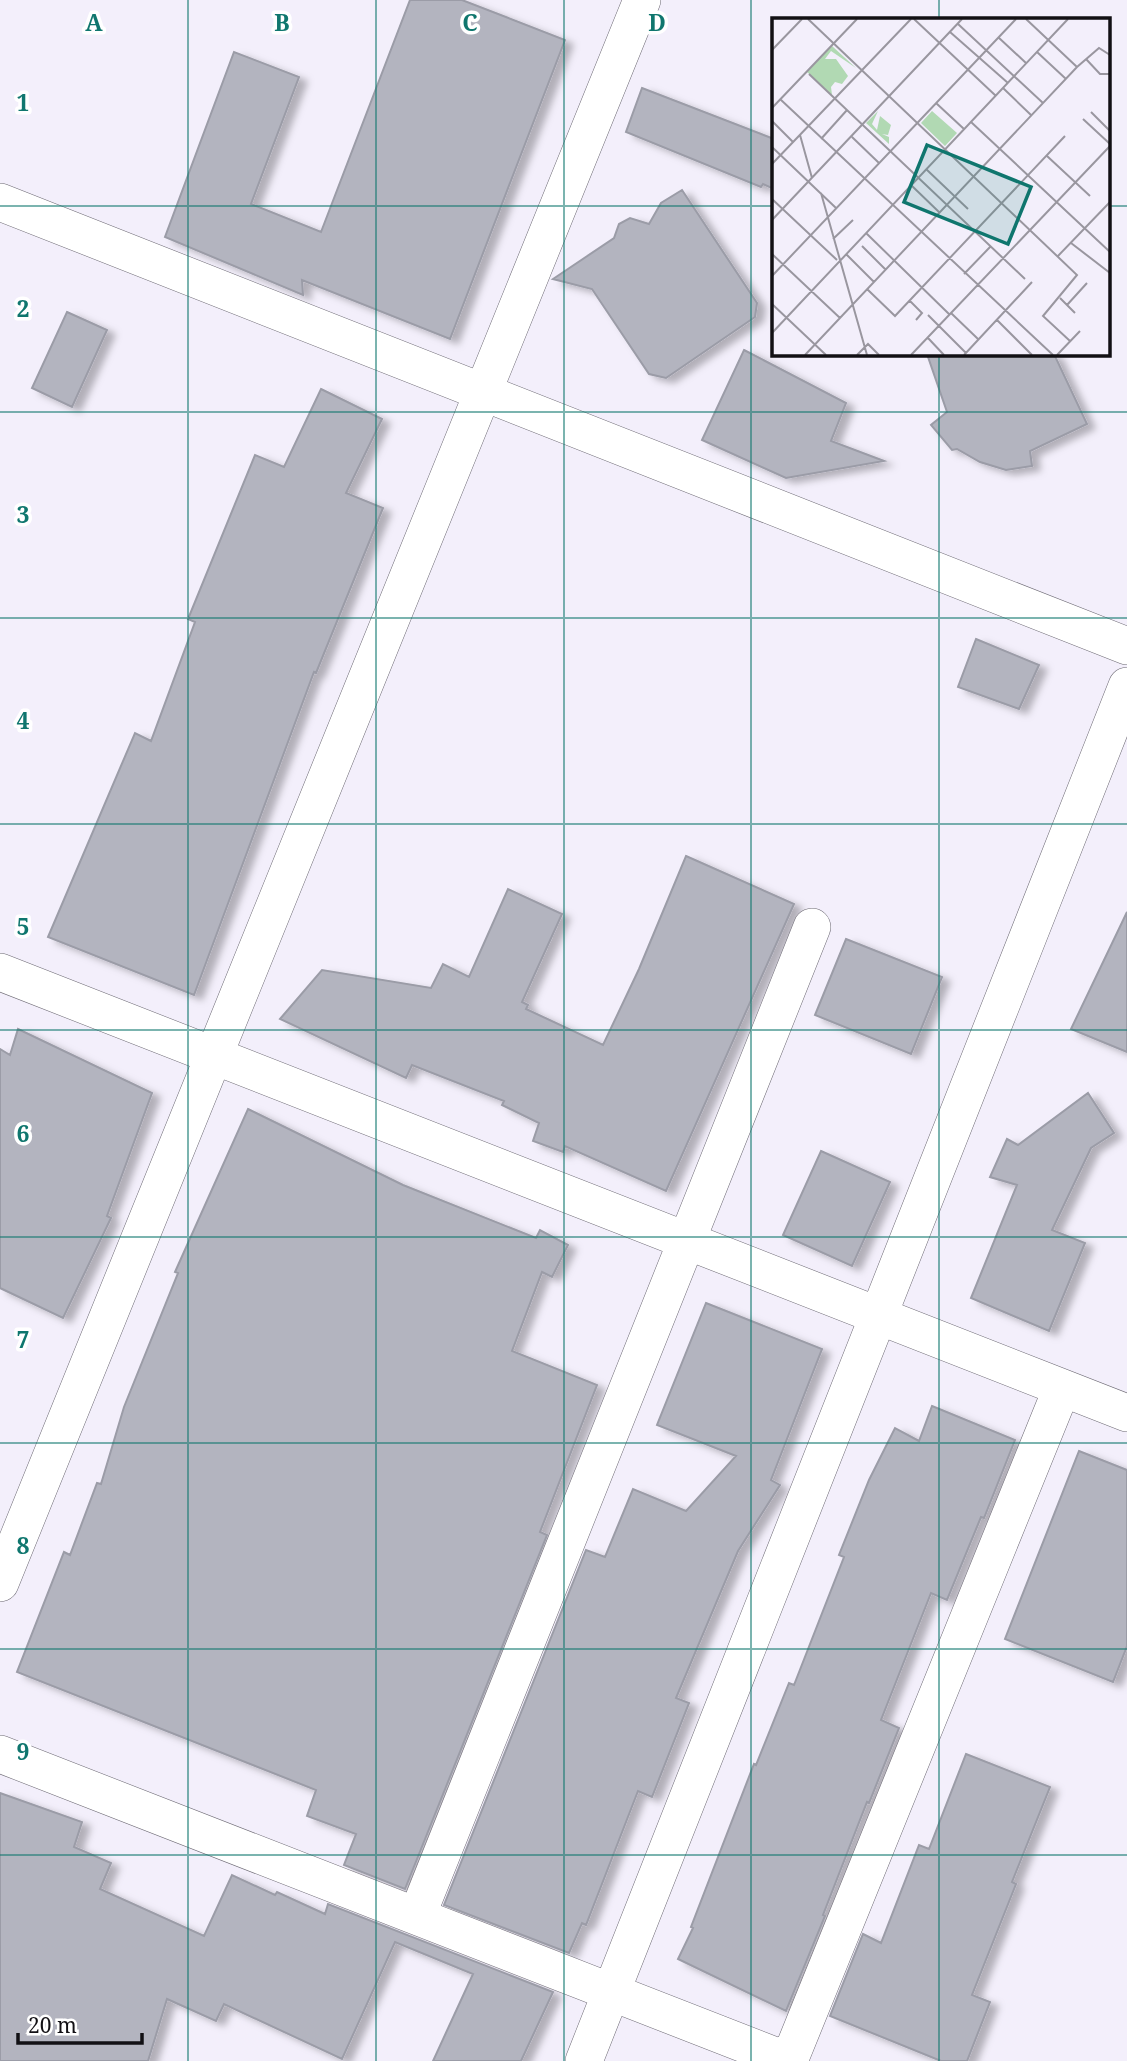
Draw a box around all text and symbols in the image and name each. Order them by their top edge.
text: A [85,6,103,38]
text: B [274,6,290,38]
text: C [462,6,478,38]
text: D [648,6,666,38]
inset map [772,18,1110,355]
text: 1 [17,86,30,118]
text: 2 [17,292,30,324]
text: 3 [17,498,30,530]
text: 4 [17,704,30,736]
text: 5 [17,910,30,942]
text: 6 [17,1117,30,1149]
text: 7 [17,1323,30,1355]
text: 8 [17,1529,30,1561]
text: 9 [17,1735,30,1767]
scale bar [18,2002,142,2046]
text: 20 m [28,2011,77,2039]

